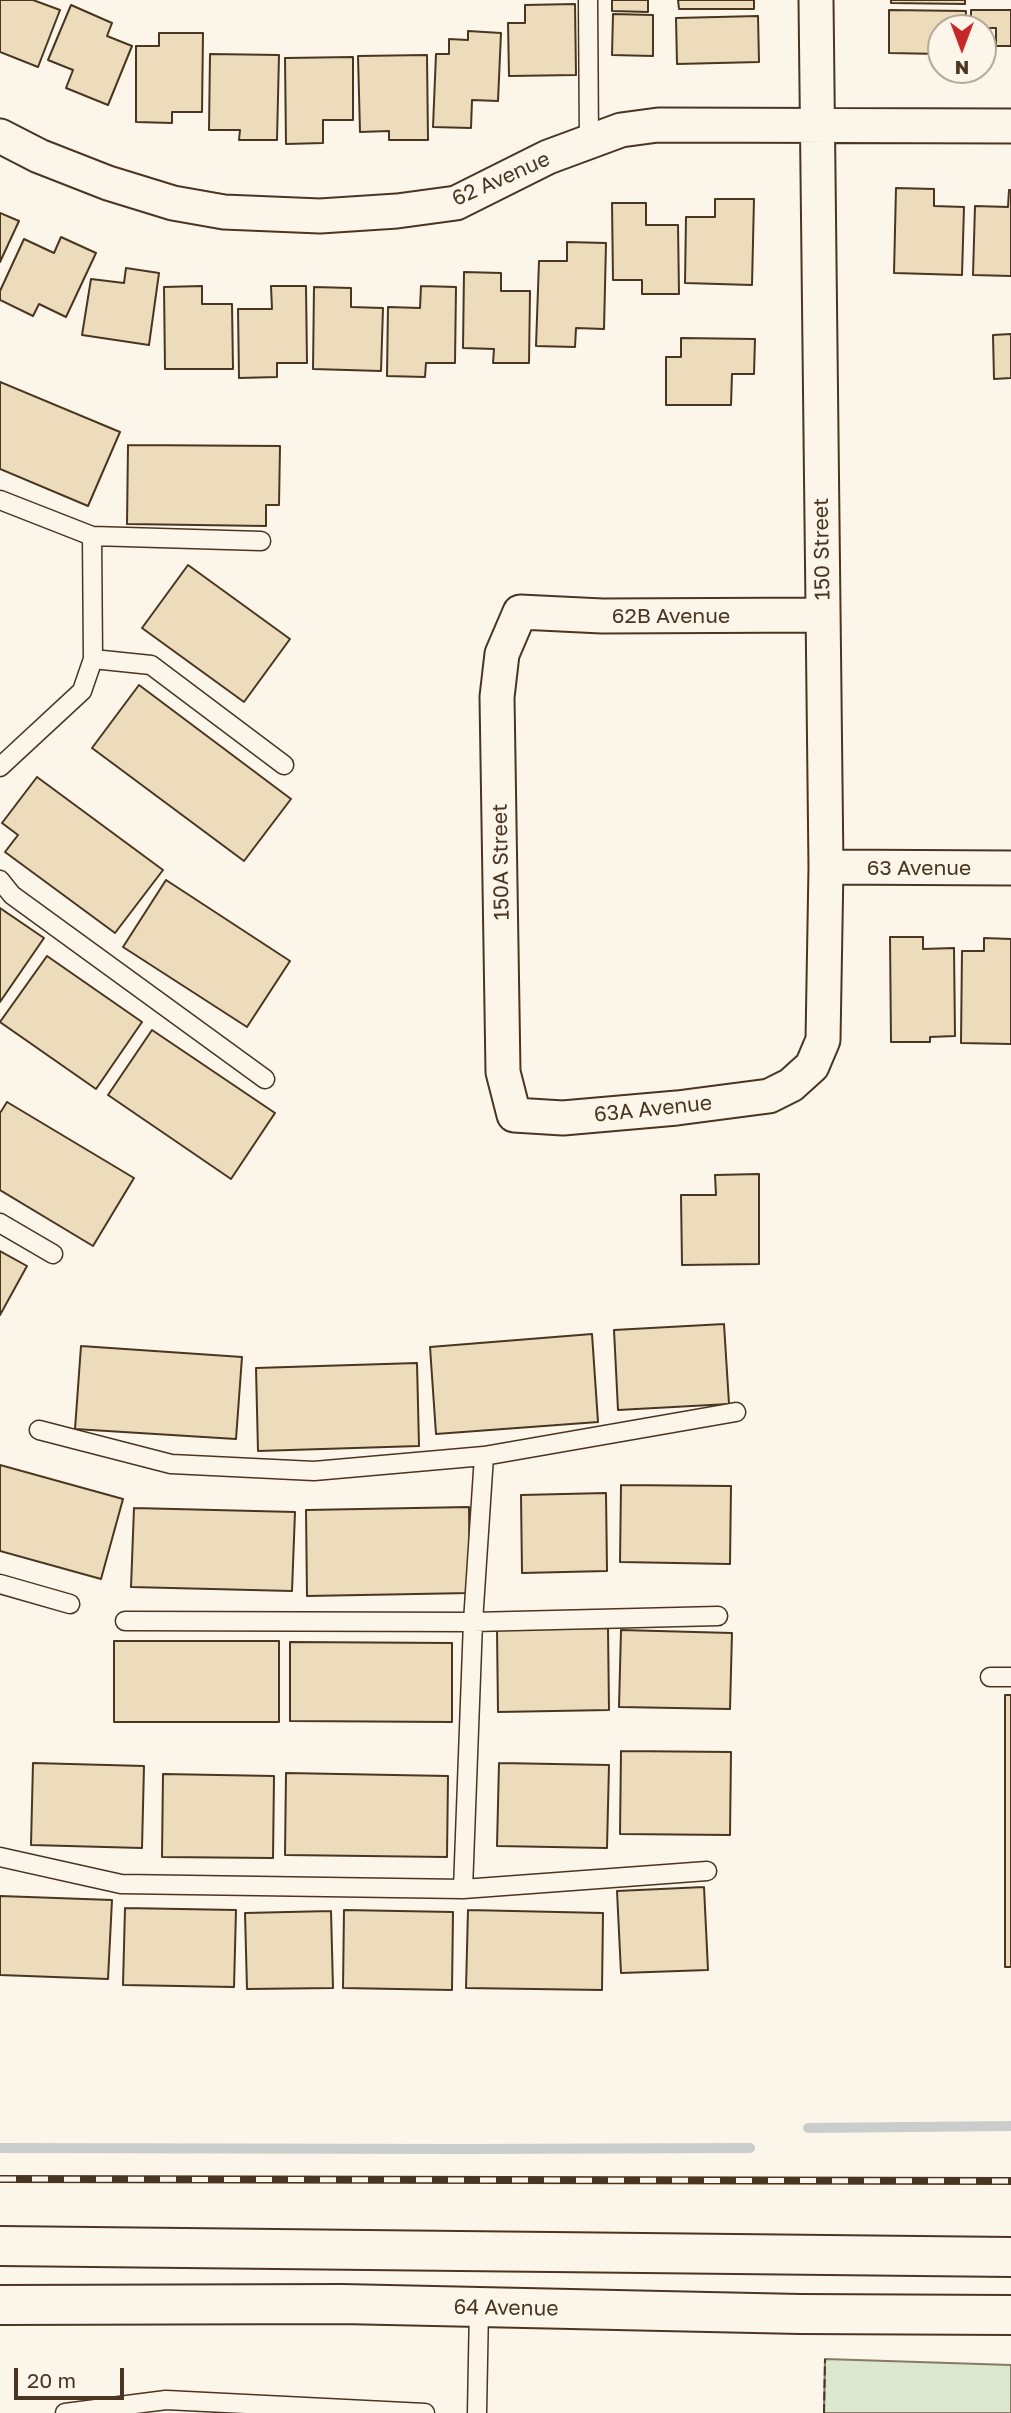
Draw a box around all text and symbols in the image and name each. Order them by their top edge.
north arrow [927,14,997,84]
text: N [955,57,969,80]
street label: 62 Avenue [448,146,554,212]
street label: 150 Street [809,497,835,601]
street label: 62B Avenue [612,603,730,629]
street label: 150A Street [487,803,515,921]
street label: 63 Avenue [867,855,971,881]
street label: 63A Avenue [593,1090,713,1128]
street label: 64 Avenue [453,2294,559,2322]
scale bar [18,2354,128,2398]
text: 20 m [27,2367,76,2393]

